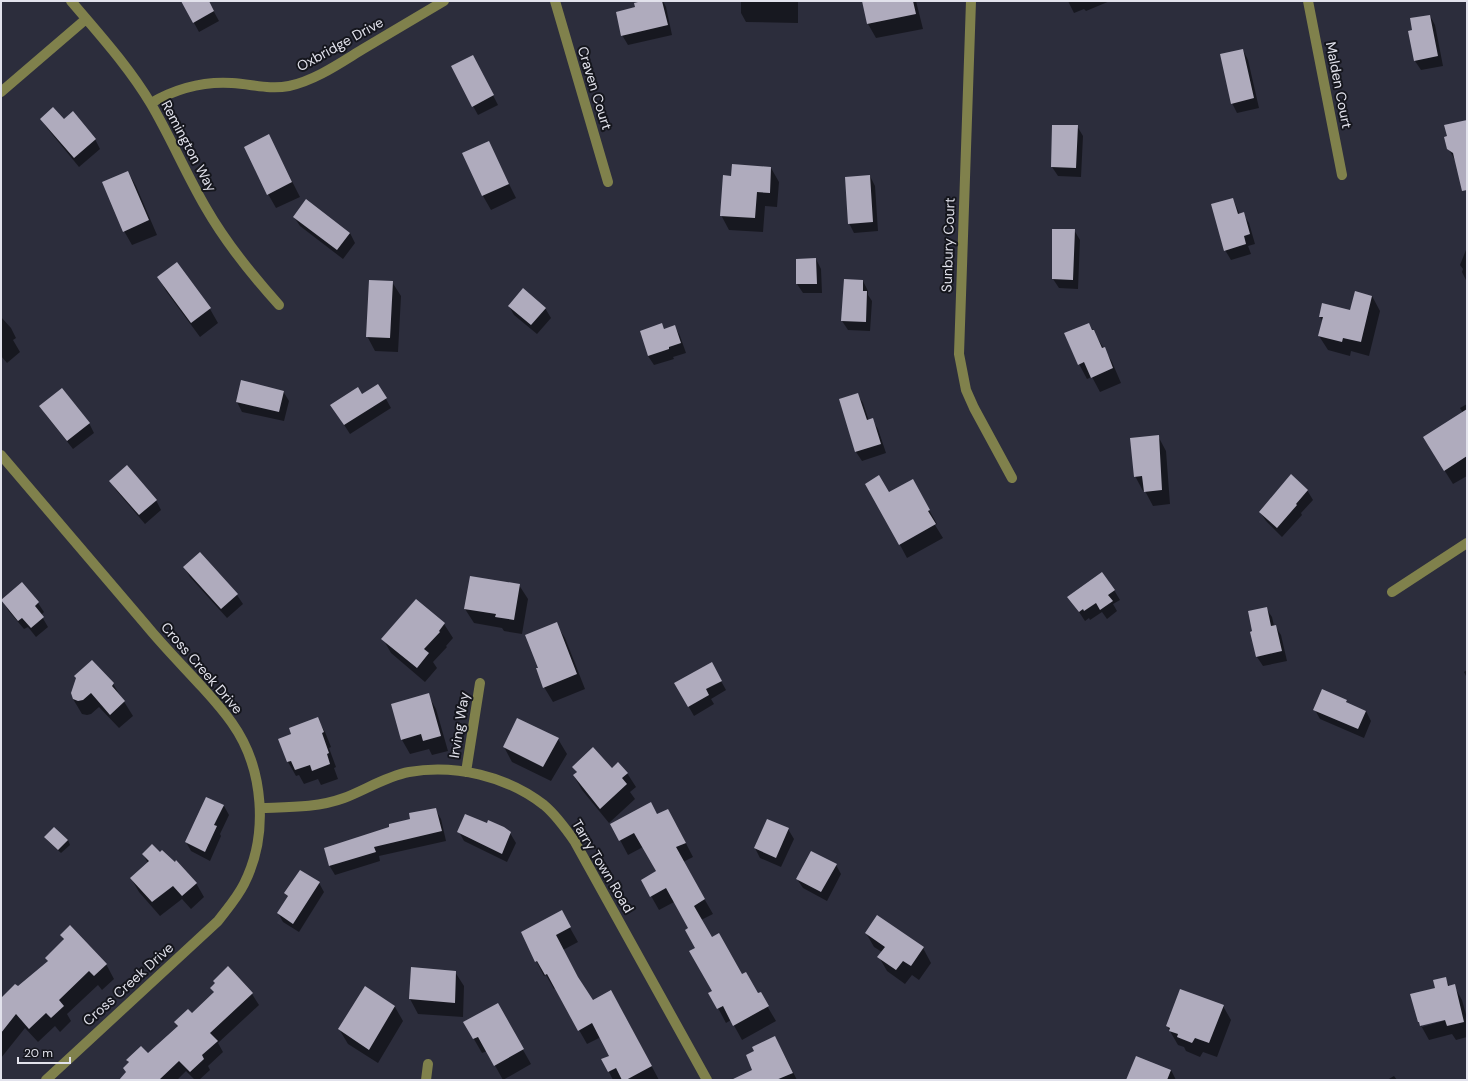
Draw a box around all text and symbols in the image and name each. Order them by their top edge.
street label: Oxbridge Drive [294,13,386,75]
street label: Malden Court [1322,40,1356,130]
street label: Craven Court [574,44,616,132]
street label: Remington Way [157,97,221,195]
street label: Sunbury Court [937,197,959,293]
street label: Cross Creek Drive [157,618,247,718]
street label: Irving Way [445,690,473,759]
street label: Tarry Town Road [568,816,638,916]
street label: Cross Creek Drive [79,939,177,1029]
scale bar [18,1039,70,1065]
text: 20 m [24,1045,53,1061]

